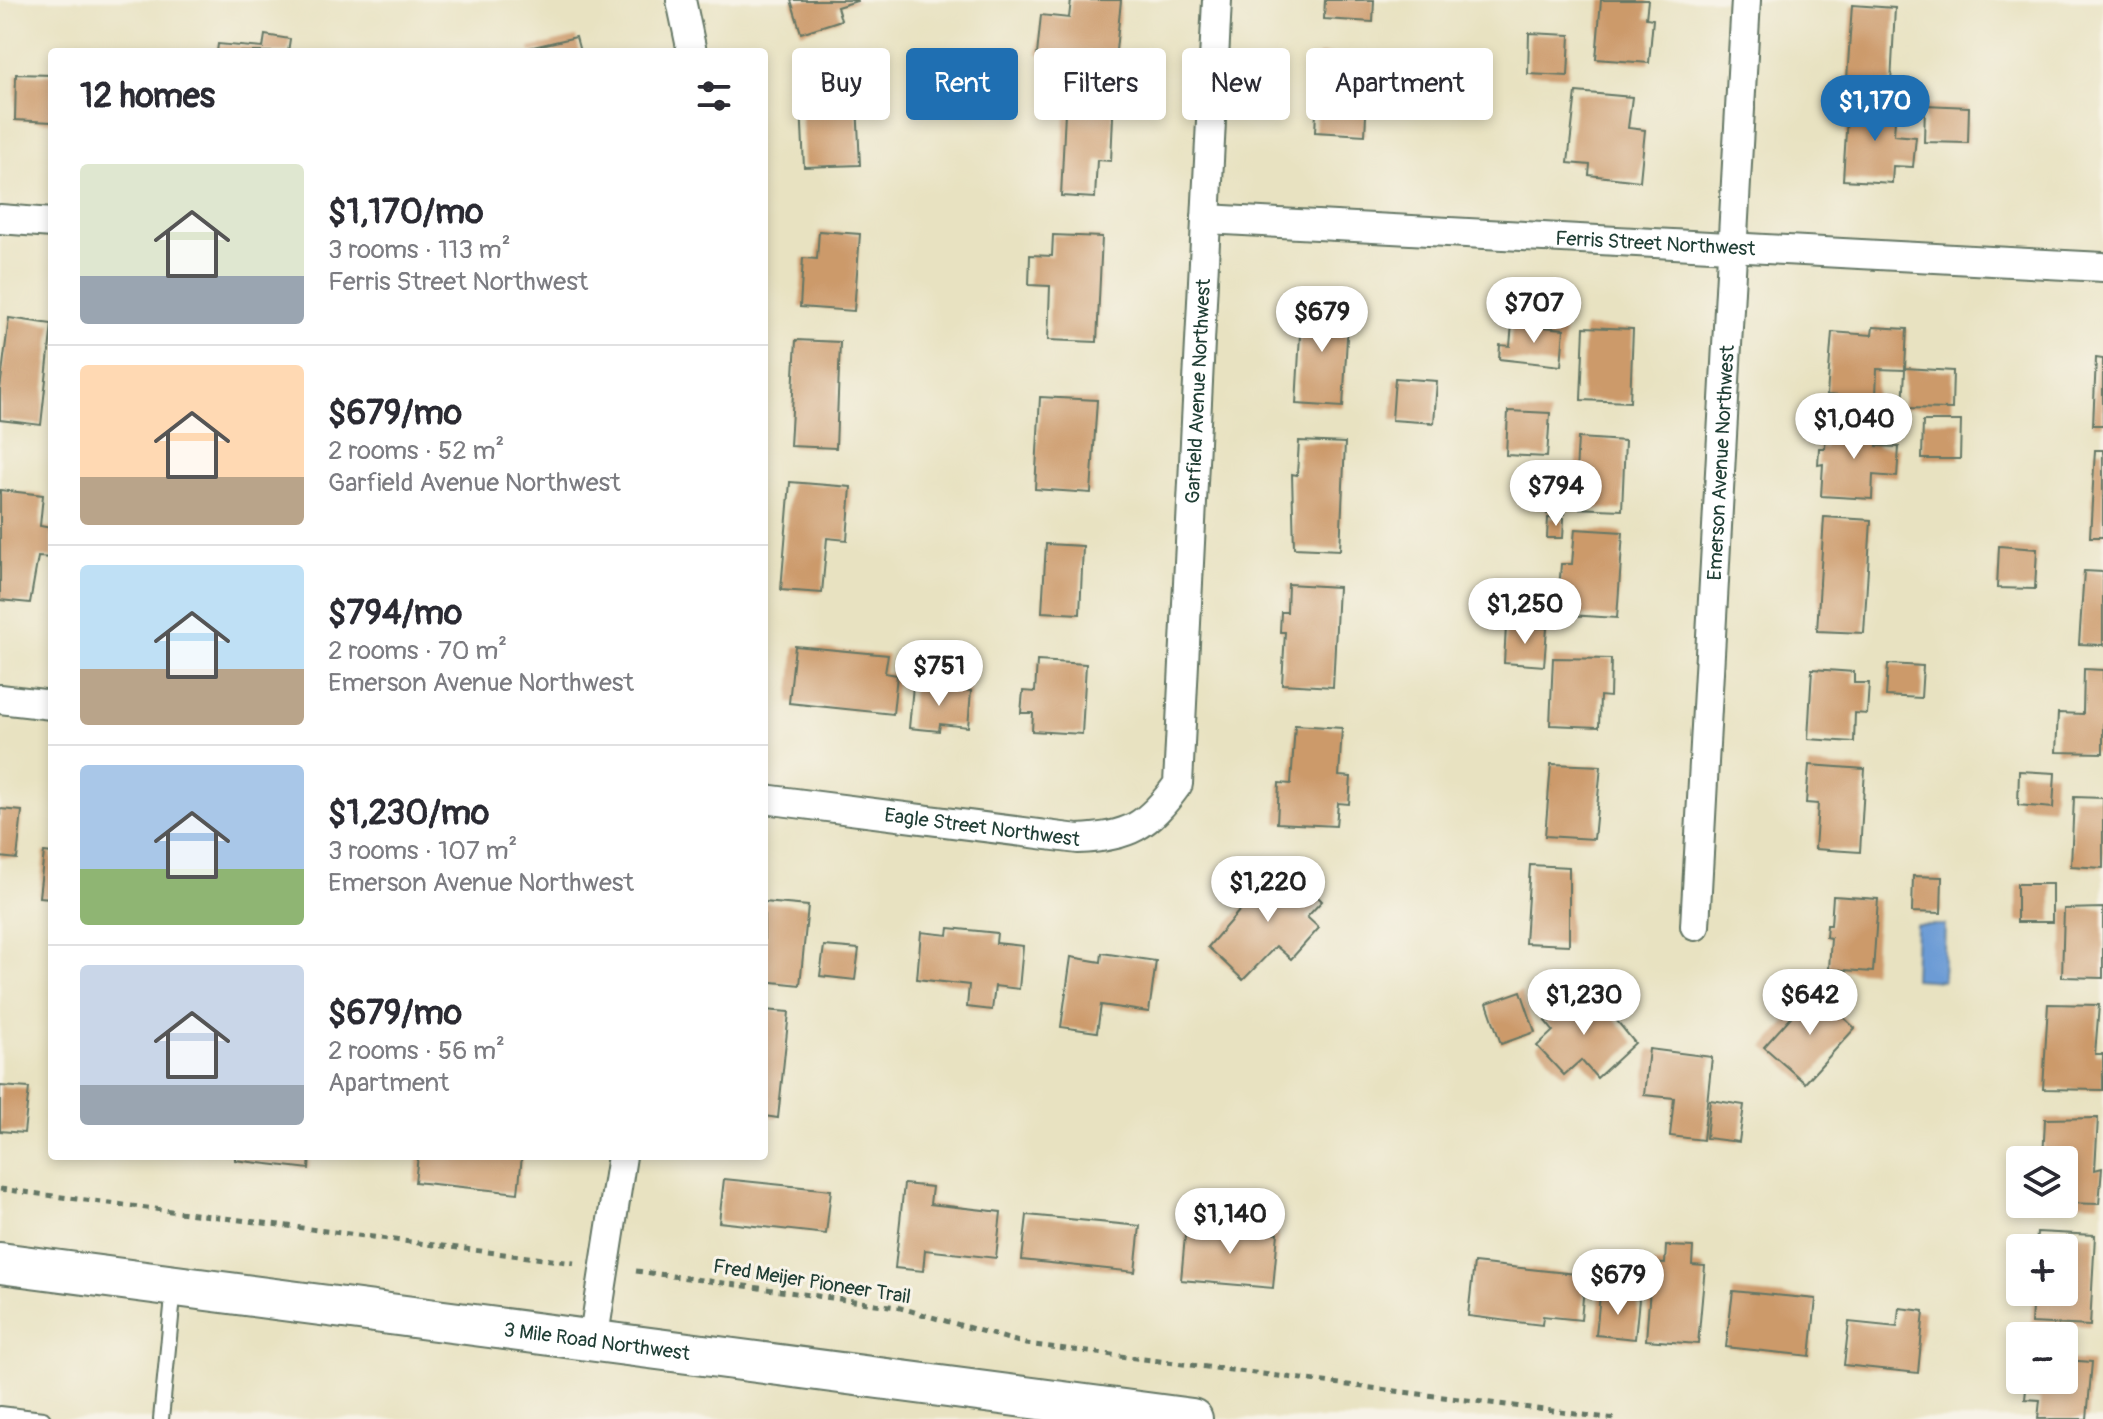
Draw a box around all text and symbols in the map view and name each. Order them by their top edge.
chip: Buy [792,48,890,120]
chip: Rent [906,48,1018,120]
chip: Filters [1034,48,1166,120]
chip: New [1182,48,1290,120]
chip: Apartment [1306,48,1493,120]
icon: filters [692,74,736,118]
text: 12 homes [80,75,215,118]
pin: $1,170 [1810,75,1940,143]
text: $1,170 [1839,85,1911,117]
text: $1,170/mo [328,191,484,234]
icon: home [144,196,240,292]
street label: Ferris Street Northwest [1555,226,1757,261]
text: 3 rooms · 113 m² [328,234,511,266]
text: Ferris Street Northwest [328,266,588,298]
street label: Garfield Avenue Northwest [1180,277,1216,504]
pin: $707 [1487,277,1581,345]
pin: $679 [1275,286,1369,354]
text: $707 [1504,287,1564,319]
text: $679 [1294,296,1350,328]
street label: Emerson Avenue Northwest [1702,344,1740,581]
text: $679/mo [328,392,462,435]
pin: $1,040 [1789,393,1919,461]
icon: home [144,397,240,493]
text: $1,040 [1813,403,1895,435]
text: 2 rooms · 52 m² [328,435,504,467]
pin: $794 [1509,460,1603,528]
text: Garfield Avenue Northwest [328,467,621,499]
text: $794 [1528,470,1584,502]
pin: $1,250 [1460,578,1590,646]
text: $1,250 [1486,588,1564,620]
text: $794/mo [328,592,462,635]
icon: home [144,597,240,693]
text: 2 rooms · 70 m² [328,635,507,667]
pin: $751 [892,640,986,708]
text: $751 [913,650,965,682]
text: Emerson Avenue Northwest [328,667,634,699]
text: $1,230/mo [328,792,489,835]
icon: home [144,797,240,893]
street label: Eagle Street Northwest [883,802,1082,852]
text: 3 rooms · 107 m² [328,835,517,867]
pin: $1,220 [1203,856,1333,924]
text: $1,220 [1229,866,1307,898]
text: Emerson Avenue Northwest [328,867,634,899]
pin: $1,230 [1519,969,1649,1037]
pin: $642 [1763,969,1857,1037]
text: $1,230 [1546,979,1622,1011]
text: $642 [1781,979,1839,1011]
text: $679/mo [328,992,462,1035]
icon: home [144,997,240,1093]
text: 2 rooms · 56 m² [328,1035,505,1067]
text: Apartment [328,1067,449,1099]
map controls [2006,1146,2078,1394]
button: layers [2006,1146,2078,1218]
pin: $1,140 [1165,1188,1295,1256]
text: $1,140 [1193,1198,1267,1230]
button: + [2006,1234,2078,1306]
pin: $679 [1571,1249,1665,1317]
street label: Fred Meijer Pioneer Trail [711,1254,913,1309]
text: $679 [1590,1259,1646,1291]
street label: 3 Mile Road Northwest [502,1317,692,1366]
button: − [2006,1322,2078,1394]

